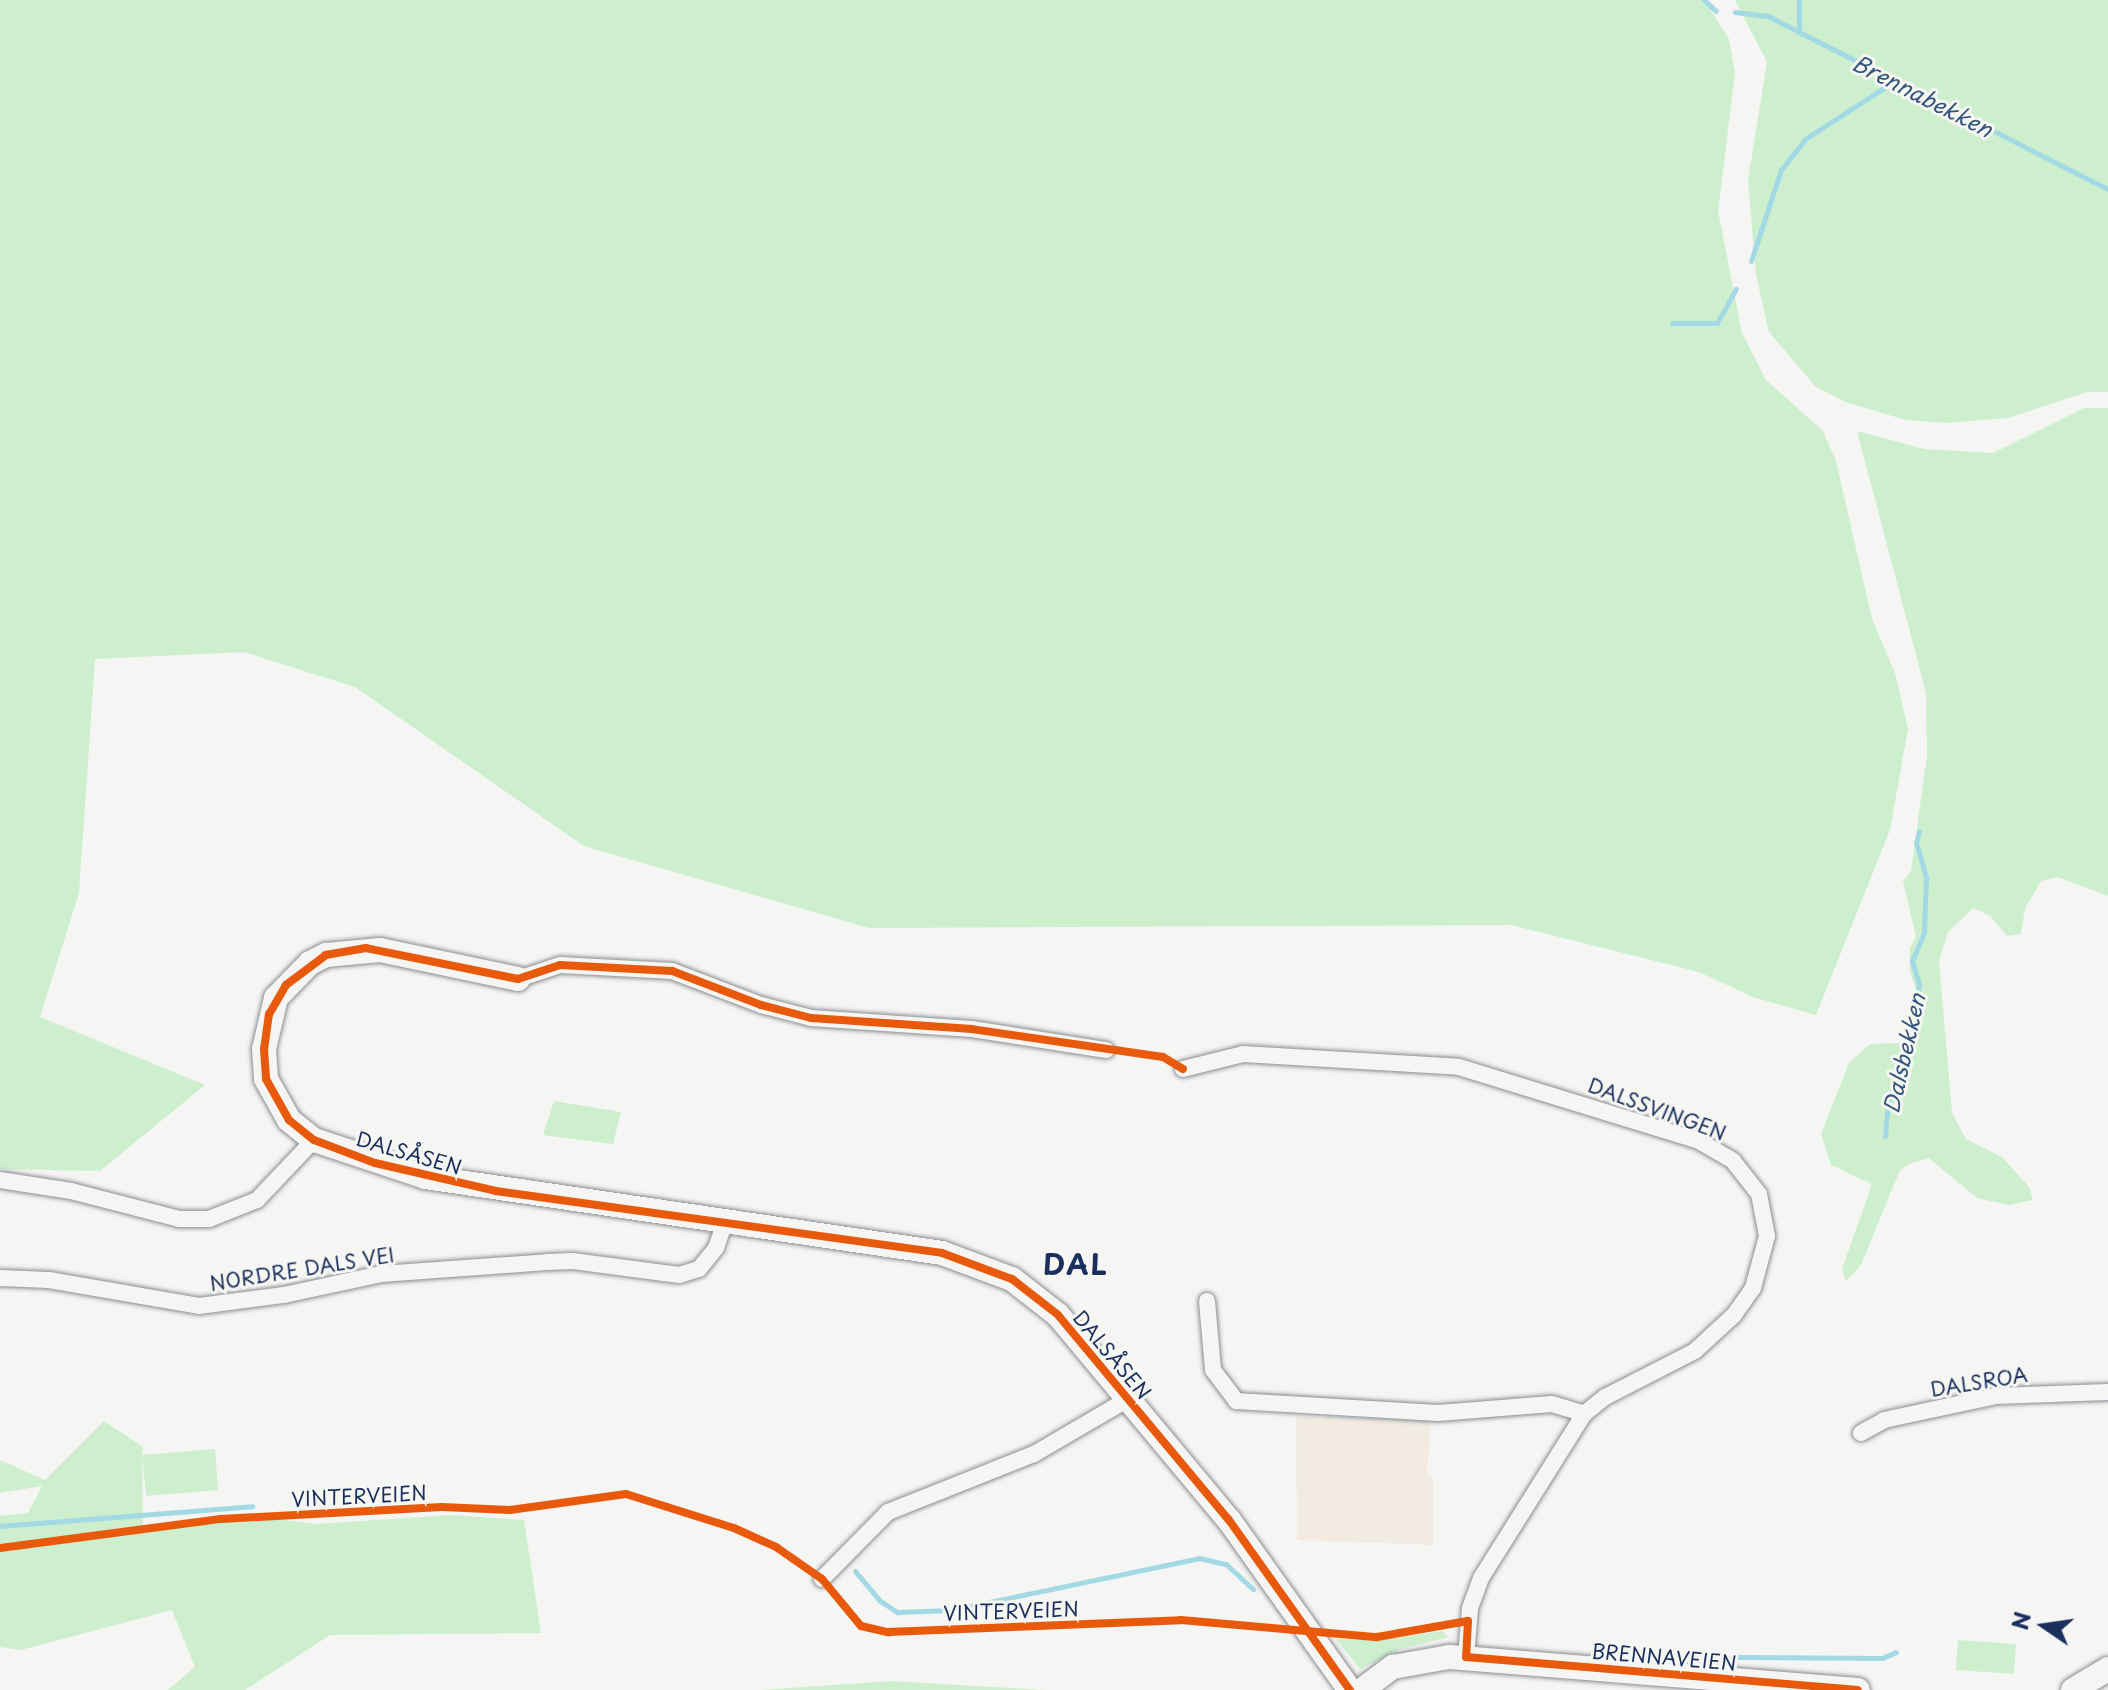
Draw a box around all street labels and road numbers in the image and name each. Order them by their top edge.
street label: DALSSVINGEN [1585,1073,1729,1145]
street label: DALSÅSEN [354,1127,464,1179]
street label: NORDRE DALS VEI [208,1243,396,1295]
street label: DALSÅSEN [1068,1306,1156,1404]
street label: DALSROA [1929,1362,2029,1402]
street label: VINTERVEIEN [291,1480,427,1512]
street label: VINTERVEIEN [943,1597,1079,1625]
street label: BRENNAVEIEN [1591,1639,1737,1675]

